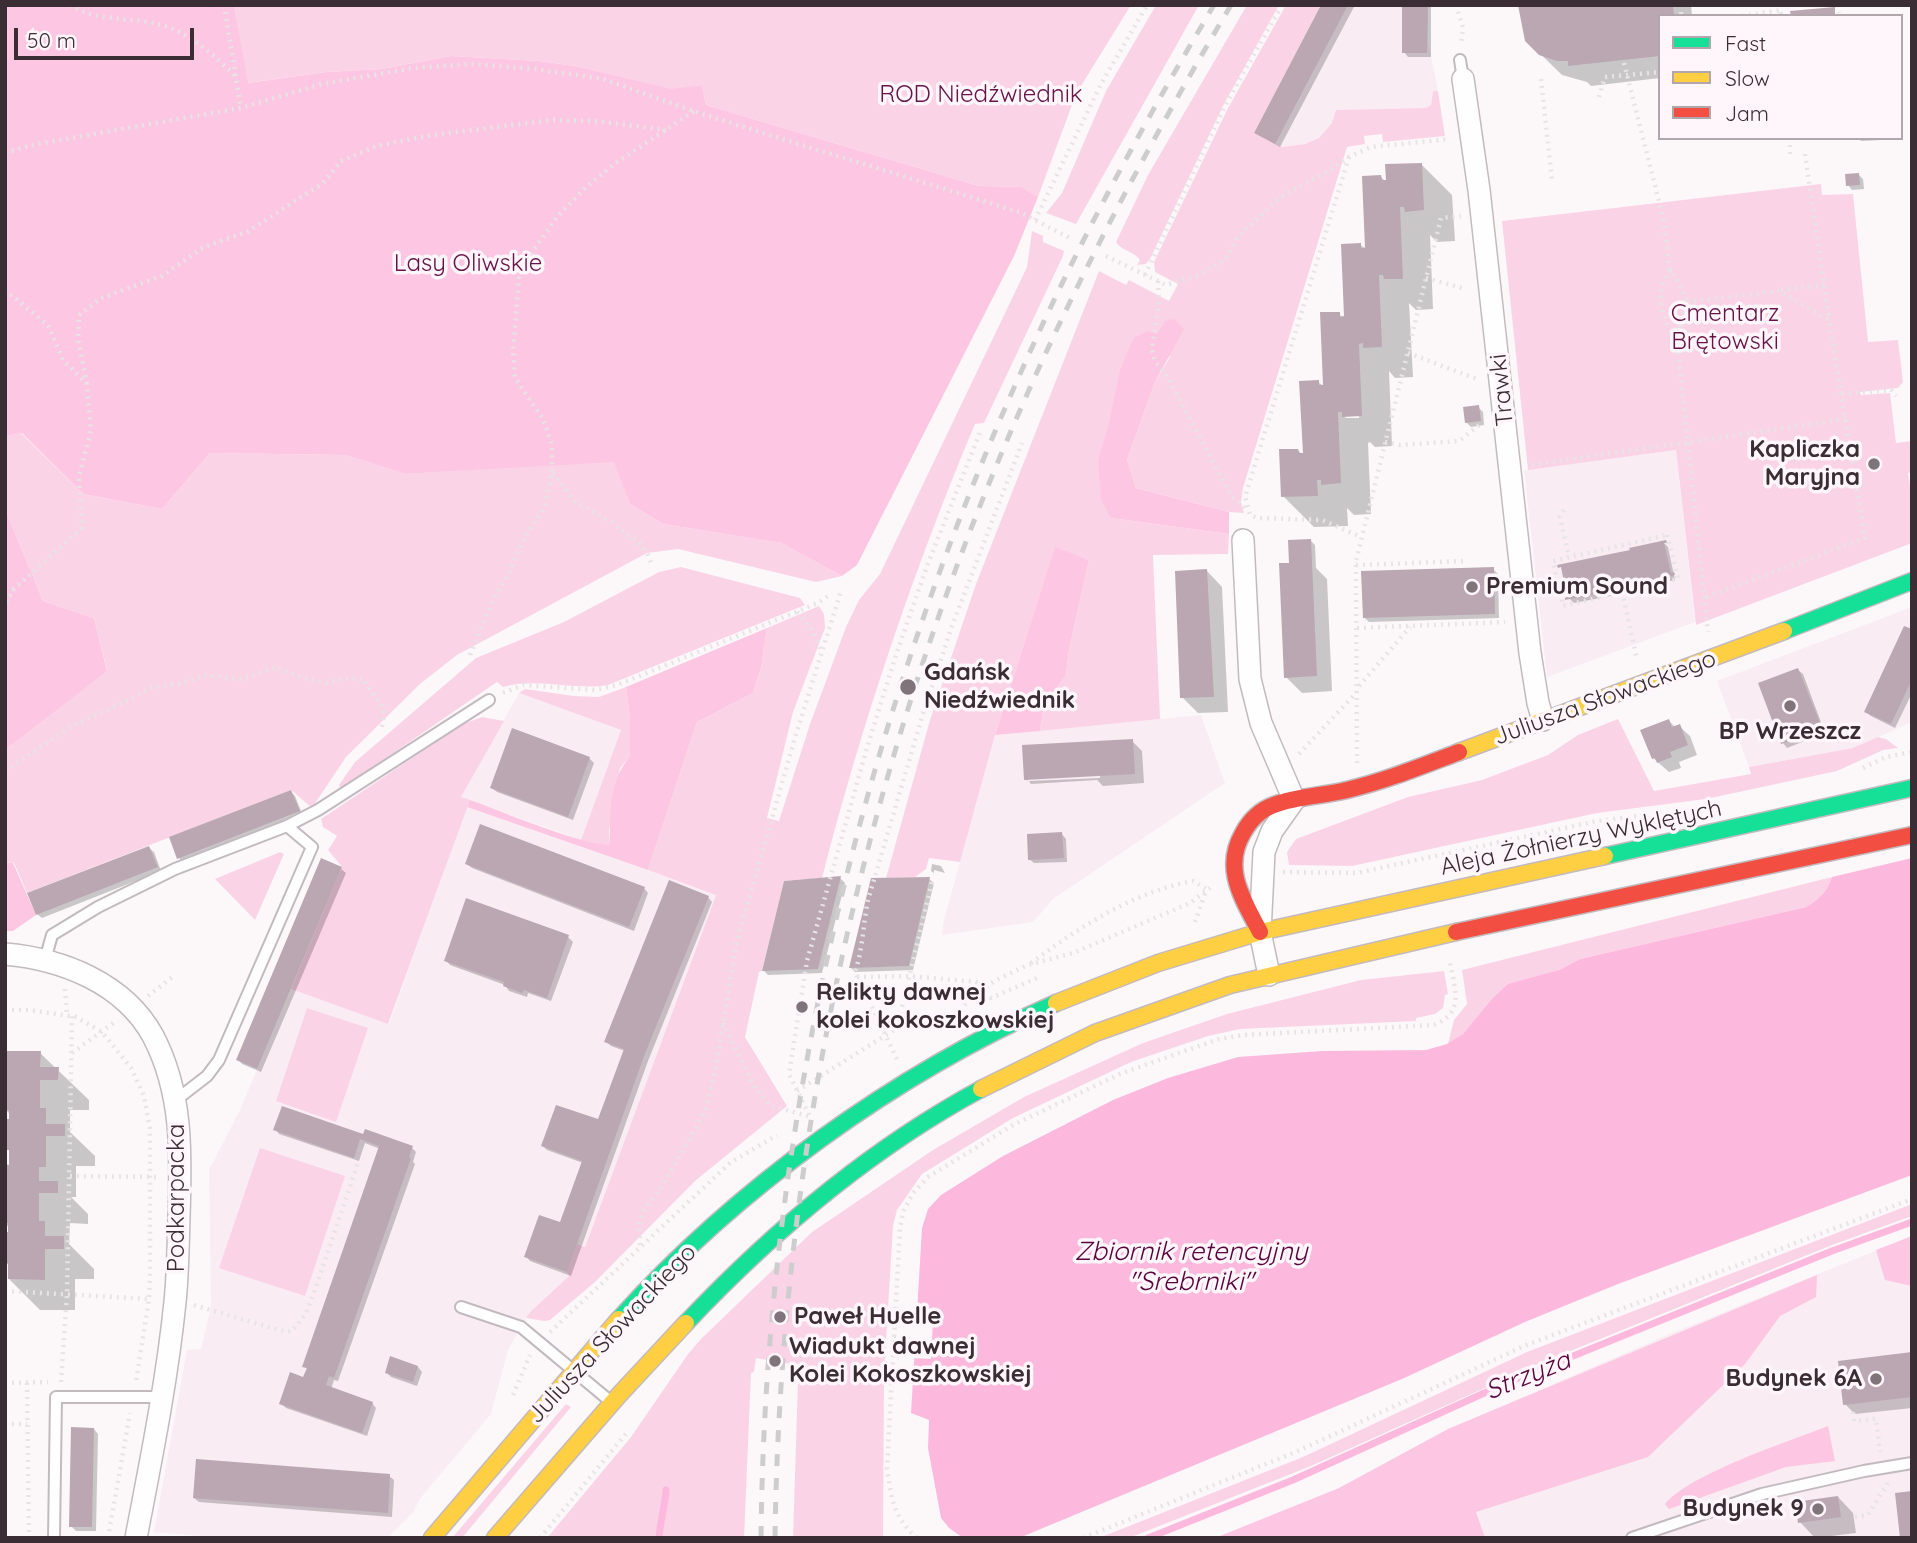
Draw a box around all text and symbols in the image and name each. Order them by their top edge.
scale bar [18,14,198,58]
legend [1658,14,1903,140]
text: 50 m [27,27,76,53]
text: Fast [1725,30,1766,56]
text: Slow [1725,65,1770,91]
park label: ROD Niedźwiednik [879,81,1083,109]
text: Jam [1725,100,1769,126]
park label: Lasy Oliwskie [394,250,542,278]
park label: Cmentarz Brętowski [1671,300,1779,356]
street label: Trawki [1484,352,1520,428]
place label: Kapliczka Maryjna [1749,436,1860,492]
marker: Kapliczka Maryjna [1866,456,1882,472]
place label: Premium Sound [1486,573,1668,601]
marker: Premium Sound [1464,579,1480,595]
street label: Juliusza Słowackiego [1490,644,1720,752]
place label: Gdańsk Niedźwiednik [924,659,1075,715]
marker: Gdańsk Niedźwiednik [898,677,918,697]
marker: BP Wrzeszcz [1782,698,1798,714]
place label: BP Wrzeszcz [1719,718,1861,746]
street label: Aleja Żołnierzy Wyklętych [1438,794,1724,882]
place label: Relikty dawnej kolei kokoszkowskiej [816,979,1054,1035]
marker: Relikty dawnej kolei kokoszkowskiej [794,999,810,1015]
street label: Podkarpacka [163,1124,191,1272]
water label: Zbiornik retencyjny "Srebrniki" [1075,1236,1307,1298]
street label: Juliusza Słowackiego [521,1238,703,1430]
place label: Paweł Huelle [794,1303,941,1331]
marker: Paweł Huelle [772,1309,788,1325]
place label: Wiadukt dawnej Kolei Kokoszkowskiej [789,1333,1032,1389]
water label: Strzyża [1481,1345,1575,1407]
marker: Wiadukt dawnej Kolei Kokoszkowskiej [767,1353,783,1369]
place label: Budynek 6A [1726,1365,1862,1393]
marker: Budynek 6A [1868,1371,1884,1387]
place label: Budynek 9 [1683,1495,1804,1523]
marker: Budynek 9 [1810,1501,1826,1517]

